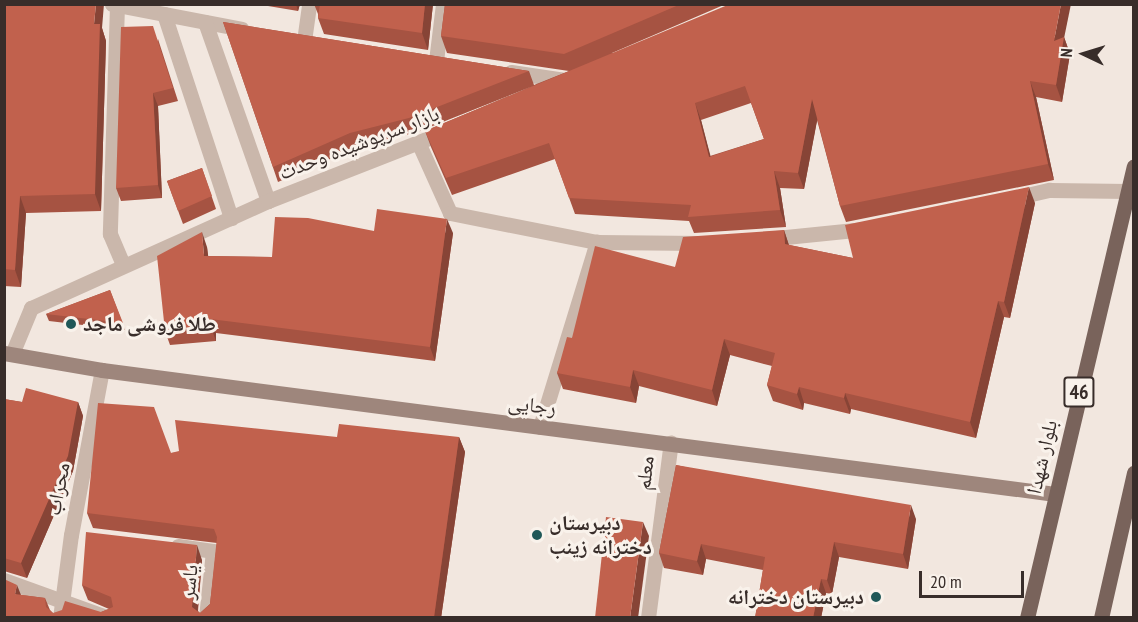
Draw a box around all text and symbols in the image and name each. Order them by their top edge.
north arrow [1054,24,1114,84]
text: N [1056,48,1076,58]
street label: بازار سرپوشیده وحدت [275,101,443,185]
place label: طلا فروشی ماجد [83,311,216,337]
marker: طلا فروشی ماجد [64,317,78,331]
road number: 46 [1062,375,1096,409]
street label: رجایی [506,390,558,420]
street label: بلوار شهدا [1021,418,1063,496]
street label: معلم [630,454,660,492]
street label: محراب [41,460,75,518]
place label: دبیرستان دخترانه زینب [549,510,652,560]
marker: دبیرستان دخترانه زینب [530,528,544,542]
scale bar [922,559,1027,597]
street label: یاسر [175,563,203,601]
text: 20 m [930,570,962,593]
place label: دبیرستان دخترانه [728,584,864,610]
marker: دبیرستان دخترانه [869,590,883,604]

